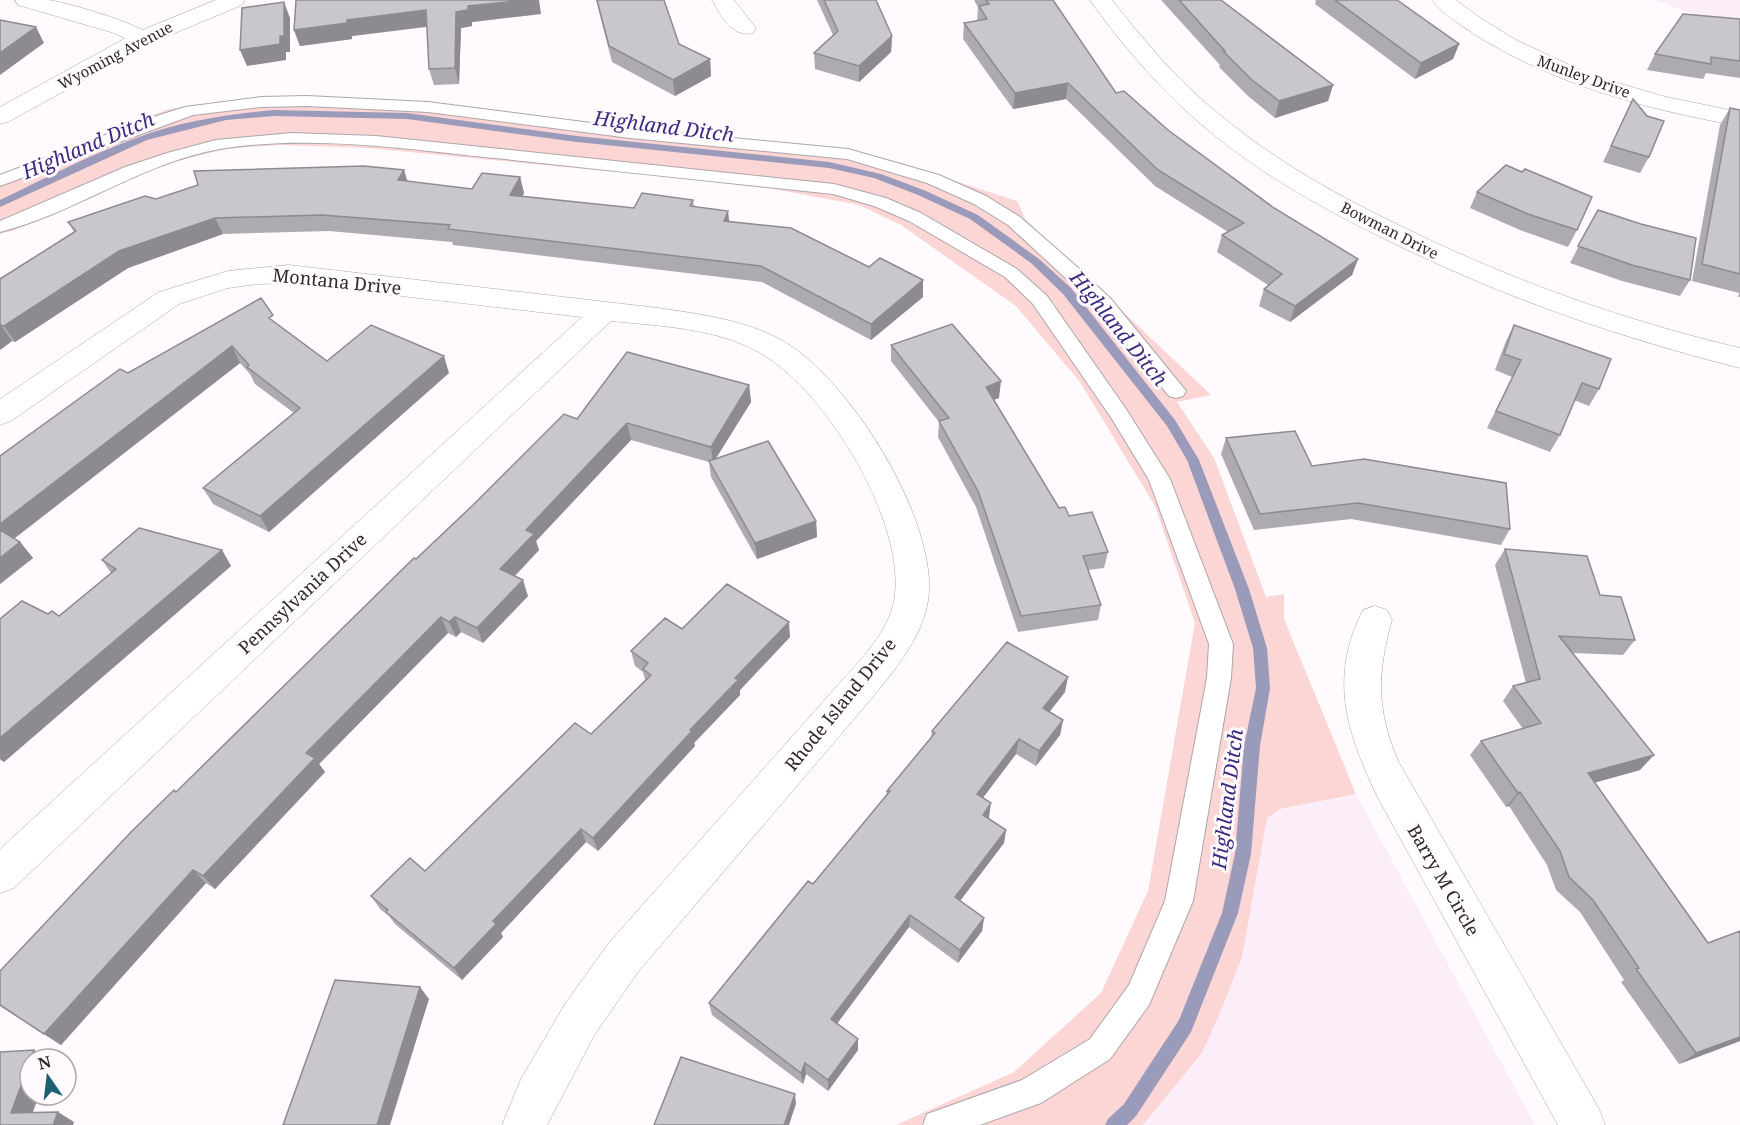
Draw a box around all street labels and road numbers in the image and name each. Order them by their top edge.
street label: Wyoming Avenue [54,16,176,94]
street label: Munley Drive [1535,50,1633,102]
street label: Bowman Drive [1338,197,1442,263]
street label: Montana Drive [272,262,402,300]
street label: Pennsylvania Drive [232,527,372,659]
street label: Rhode Island Drive [779,633,901,775]
street label: Barry M Circle [1402,820,1486,940]

